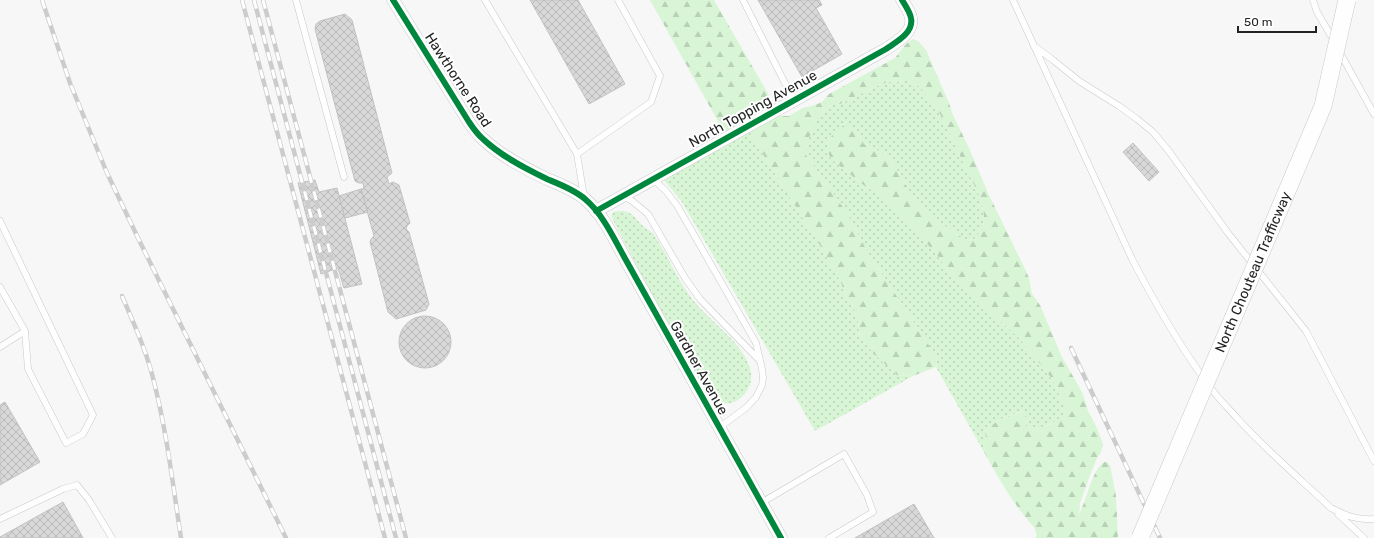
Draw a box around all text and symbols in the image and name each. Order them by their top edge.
scale bar [1238,8,1316,34]
text: 50 m [1244,15,1272,29]
street label: Hawthorne Road [421,30,495,130]
street label: North Topping Avenue [686,67,820,151]
street label: North Chouteau Trafficway [1211,189,1294,355]
street label: Gardner Avenue [666,318,732,418]

